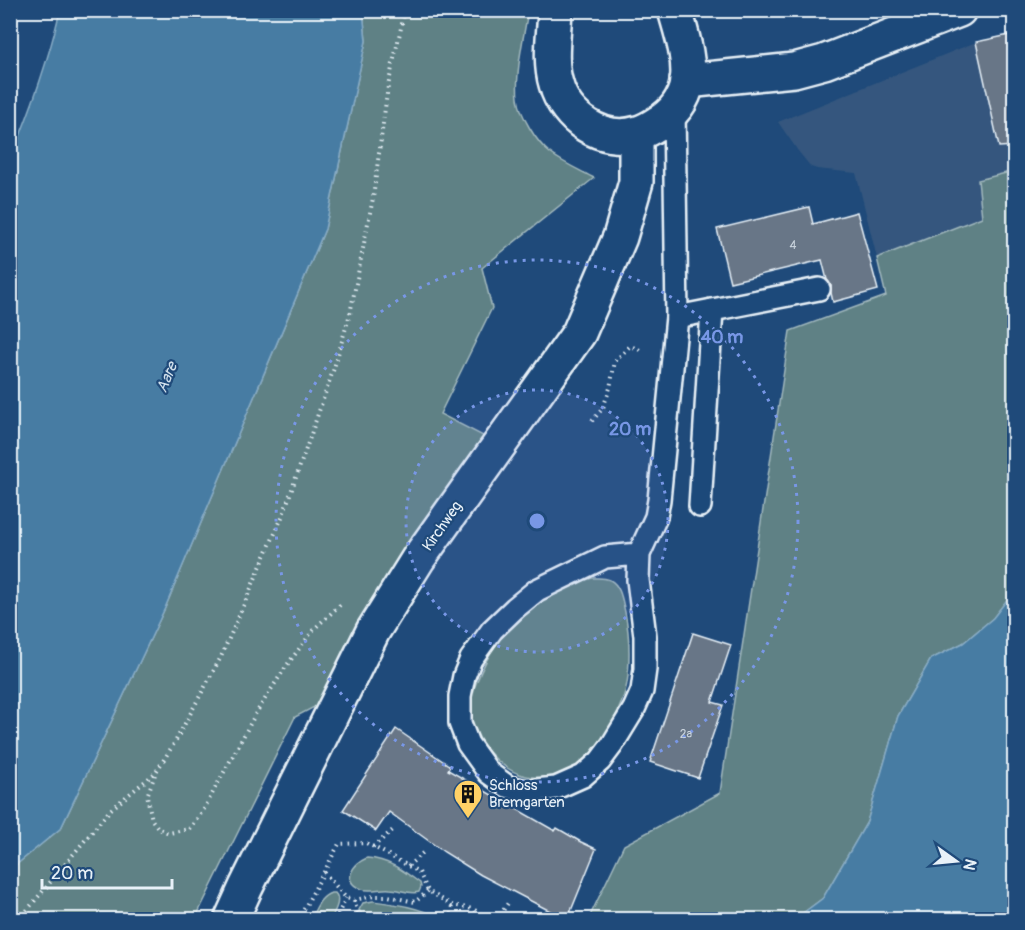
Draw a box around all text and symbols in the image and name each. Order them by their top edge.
house number: 4 [790,238,797,253]
text: 40 m [701,326,743,349]
water label: Aare [152,357,183,396]
text: 20 m [609,418,651,441]
street label: Kirchweg [418,498,466,555]
centre of rings [527,511,547,531]
house number: 2a [680,727,693,742]
place label: Schloss Bremgarten [489,776,565,812]
building icon: Schloss Bremgarten [452,778,484,820]
north arrow [926,831,986,891]
scale bar [42,852,172,890]
text: N [958,857,981,873]
text: 20 m [51,862,93,885]

